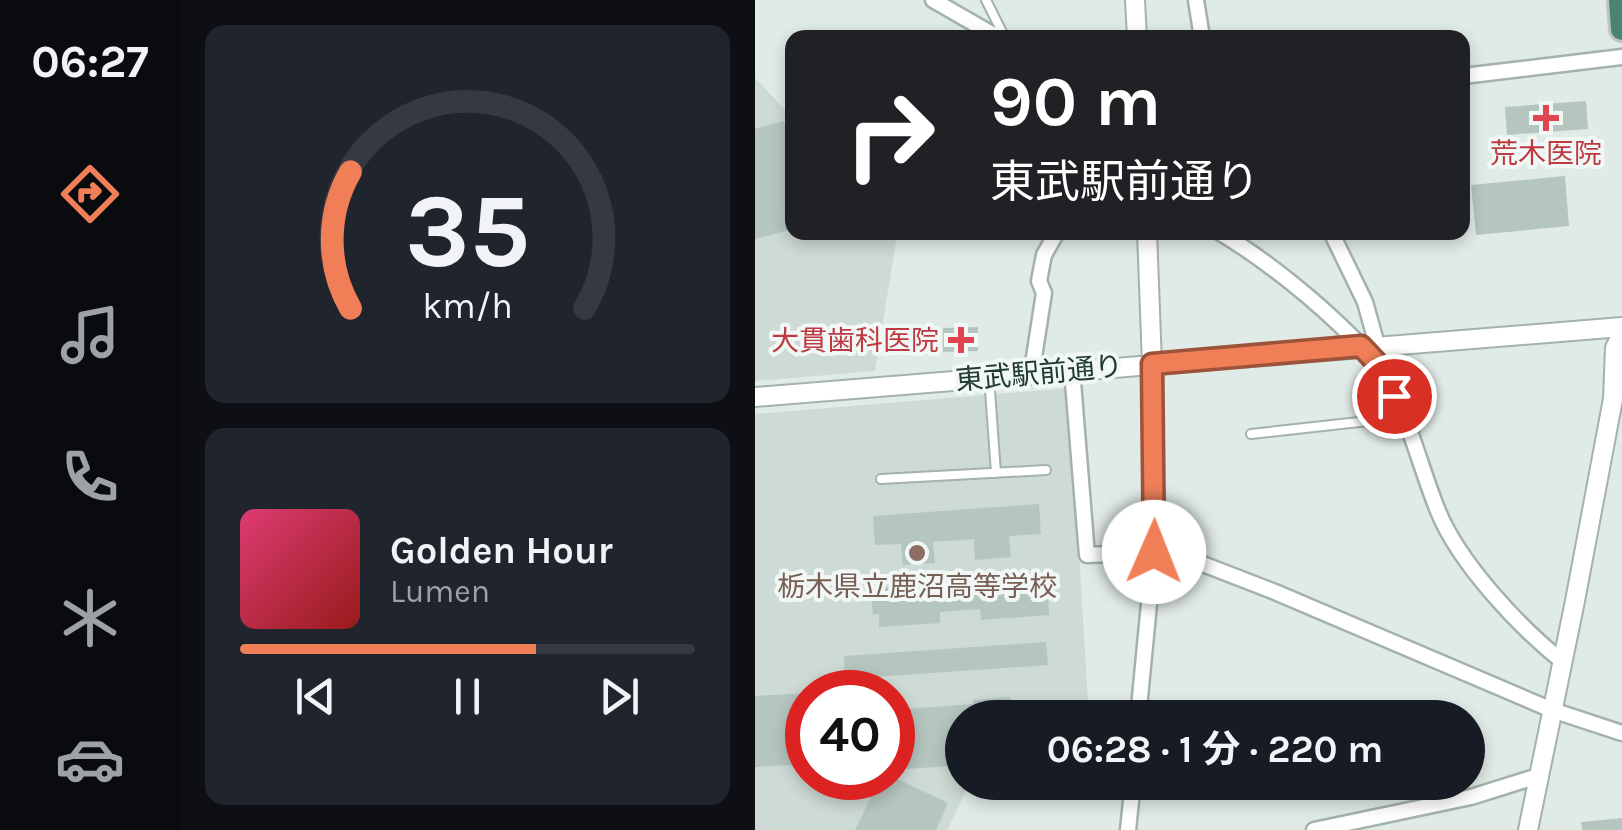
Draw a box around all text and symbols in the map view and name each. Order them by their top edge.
text: 06:27 [31,36,149,88]
text: 90 m [990,61,1161,143]
icon: right [825,70,955,200]
marker: 荒木医院 [1533,105,1559,131]
place label: 荒木医院 [1490,137,1602,170]
text: 東武駅前通り [990,156,1260,208]
icon: directions [55,159,125,229]
text: 35 [405,171,530,292]
text: km/h [422,285,513,327]
icon: music [55,300,125,370]
place label: 大貫歯科医院 [771,324,939,357]
marker: 大貫歯科医院 [948,327,974,353]
street label: 東武駅前通り [954,349,1124,397]
pin [1352,354,1437,439]
icon: arrive [1367,369,1422,424]
icon: phone [55,442,125,512]
position arrow [1102,500,1206,604]
text: Golden Hour [390,528,613,573]
marker: 栃木県立鹿沼高等学校 [906,542,928,564]
place label: 栃木県立鹿沼高等学校 [777,570,1057,603]
text: Lumen [390,573,490,610]
icon: climate [55,583,125,653]
icon: previous [288,669,343,724]
icon: pause [440,669,495,724]
icon: next [592,669,647,724]
speed limit sign: 40 [785,670,915,800]
icon: car [55,724,125,794]
text: 06:28 · 1 分 · 220 m [1047,727,1383,772]

